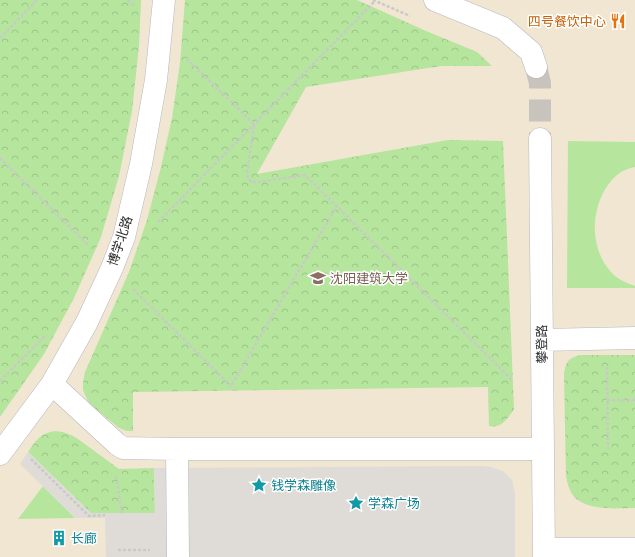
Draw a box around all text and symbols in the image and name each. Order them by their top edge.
place label: 四号餐饮中心 [528,12,606,31]
restaurant icon: 四号餐饮中心 [609,12,627,30]
street label: 博学北路 [103,213,137,269]
school or university icon: 沈阳建筑大学 [309,269,327,287]
place label: 沈阳建筑大学 [330,269,408,288]
street label: 攀登路 [532,324,552,364]
place icon: 钱学森雕像 [250,476,268,494]
place label: 钱学森雕像 [271,476,336,495]
place icon: 学森广场 [347,494,365,512]
place label: 学森广场 [368,494,420,513]
building icon: 长廊 [50,529,68,547]
place label: 长廊 [71,529,97,548]

